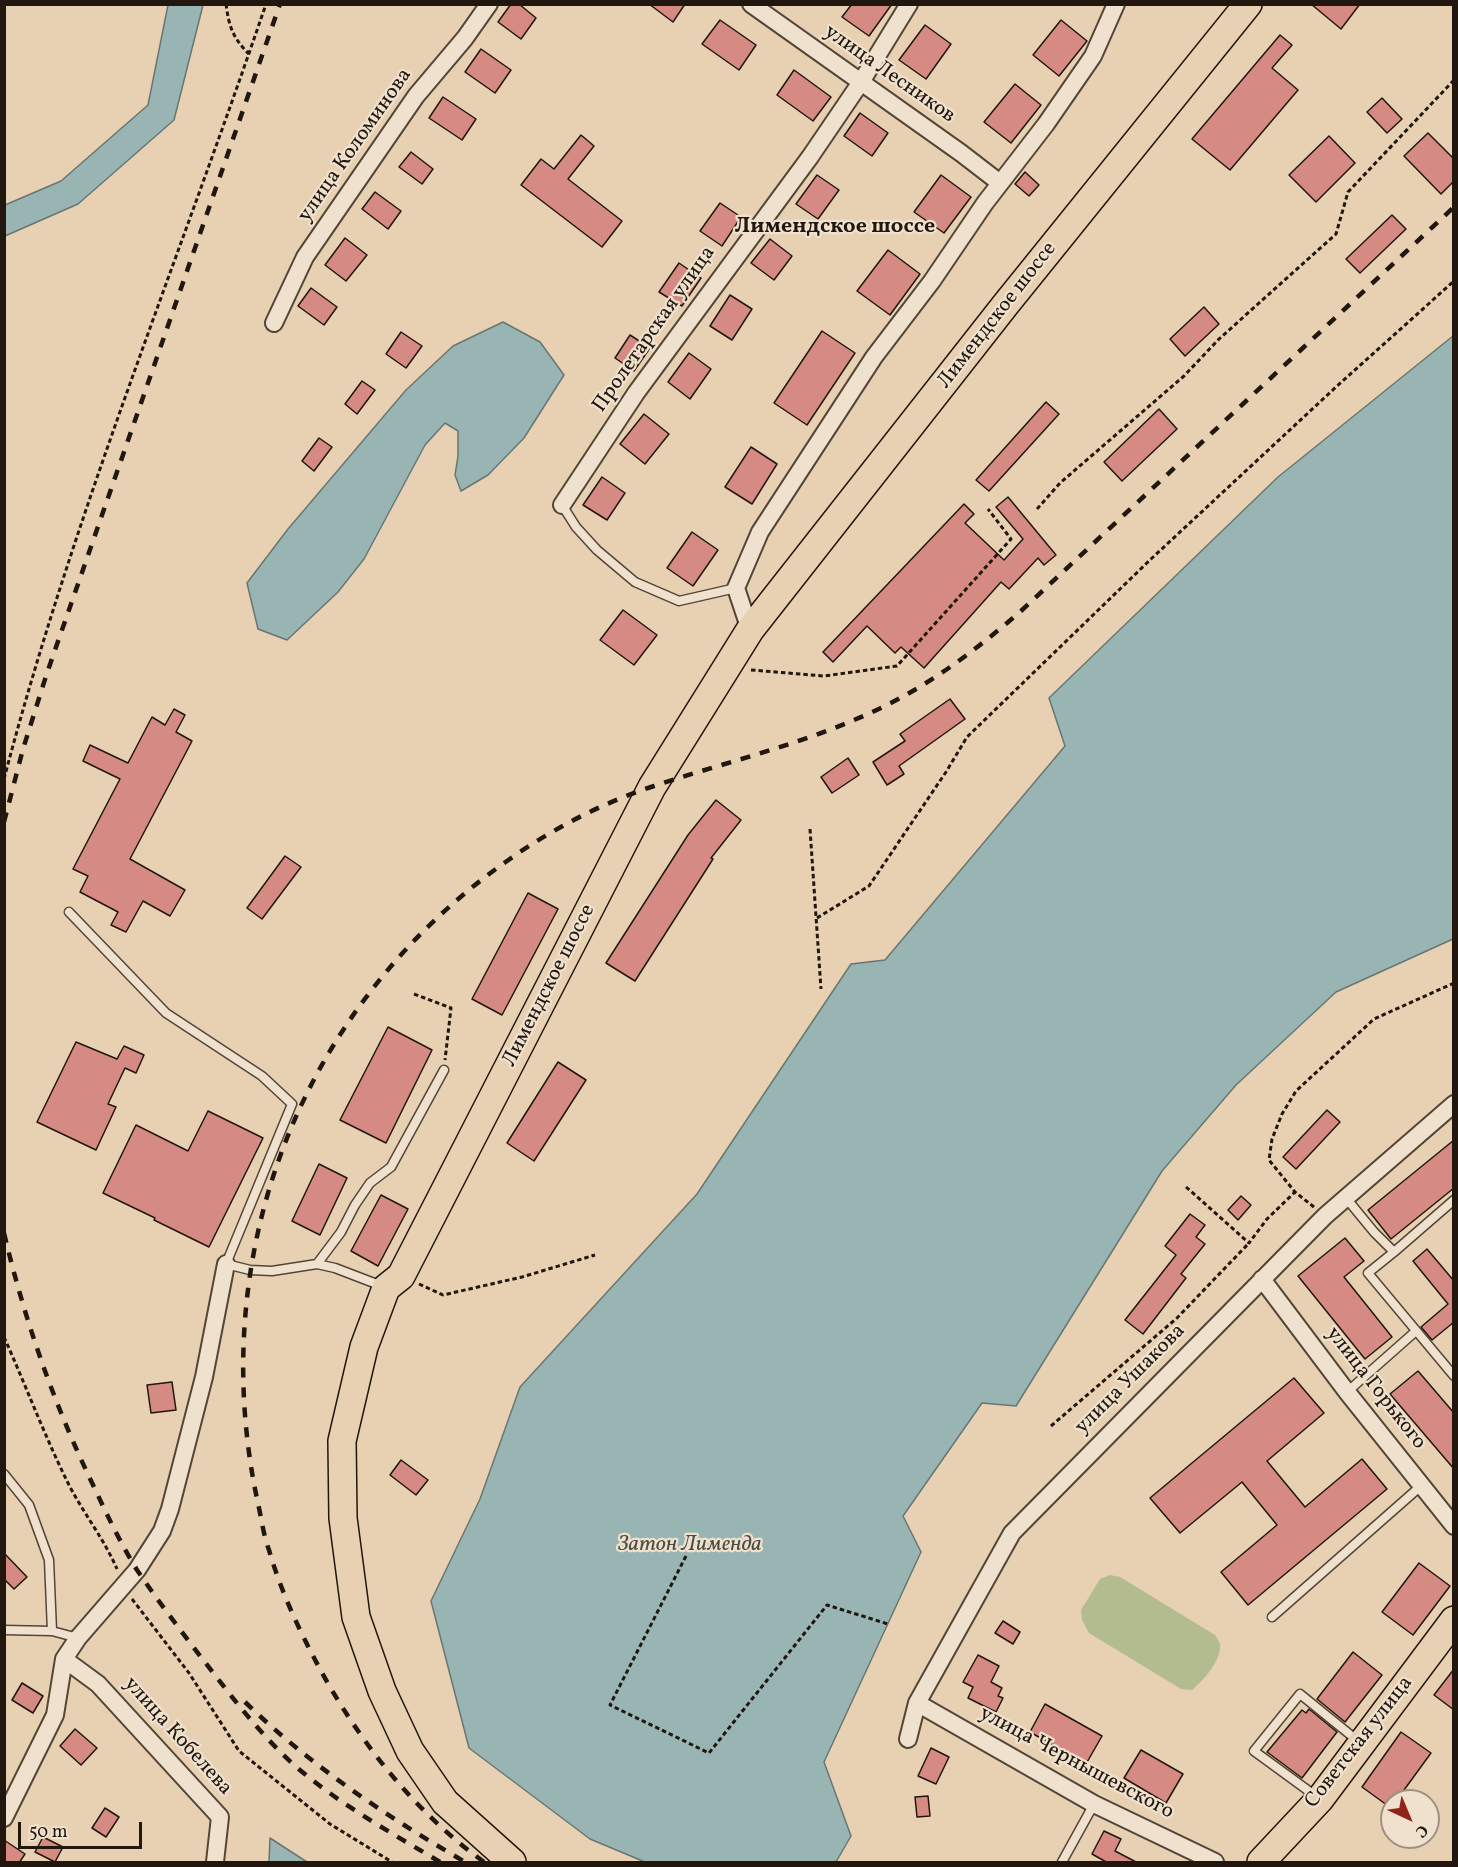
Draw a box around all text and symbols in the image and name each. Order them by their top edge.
street label: улица Лесников [819,20,959,130]
street label: улица Коломинова [294,64,418,228]
district label: Лимендское шоссе [735,215,935,241]
street label: Лимендское шоссе [933,238,1063,394]
street label: Пролетарская улица [588,242,722,418]
street label: Лимендское шоссе [498,901,602,1071]
street label: улица Ушакова [1071,1320,1191,1440]
street label: улица Горького [1319,1323,1431,1455]
water label: Затон Лименда [618,1533,762,1559]
street label: Советская улица [1301,1672,1419,1814]
street label: улица Кобелева [117,1673,237,1801]
street label: улица Чернышевского [974,1702,1178,1826]
north arrow [1380,1789,1440,1849]
scale bar [21,1810,146,1848]
text: С [1410,1819,1432,1842]
text: 50 m [29,1820,68,1845]

